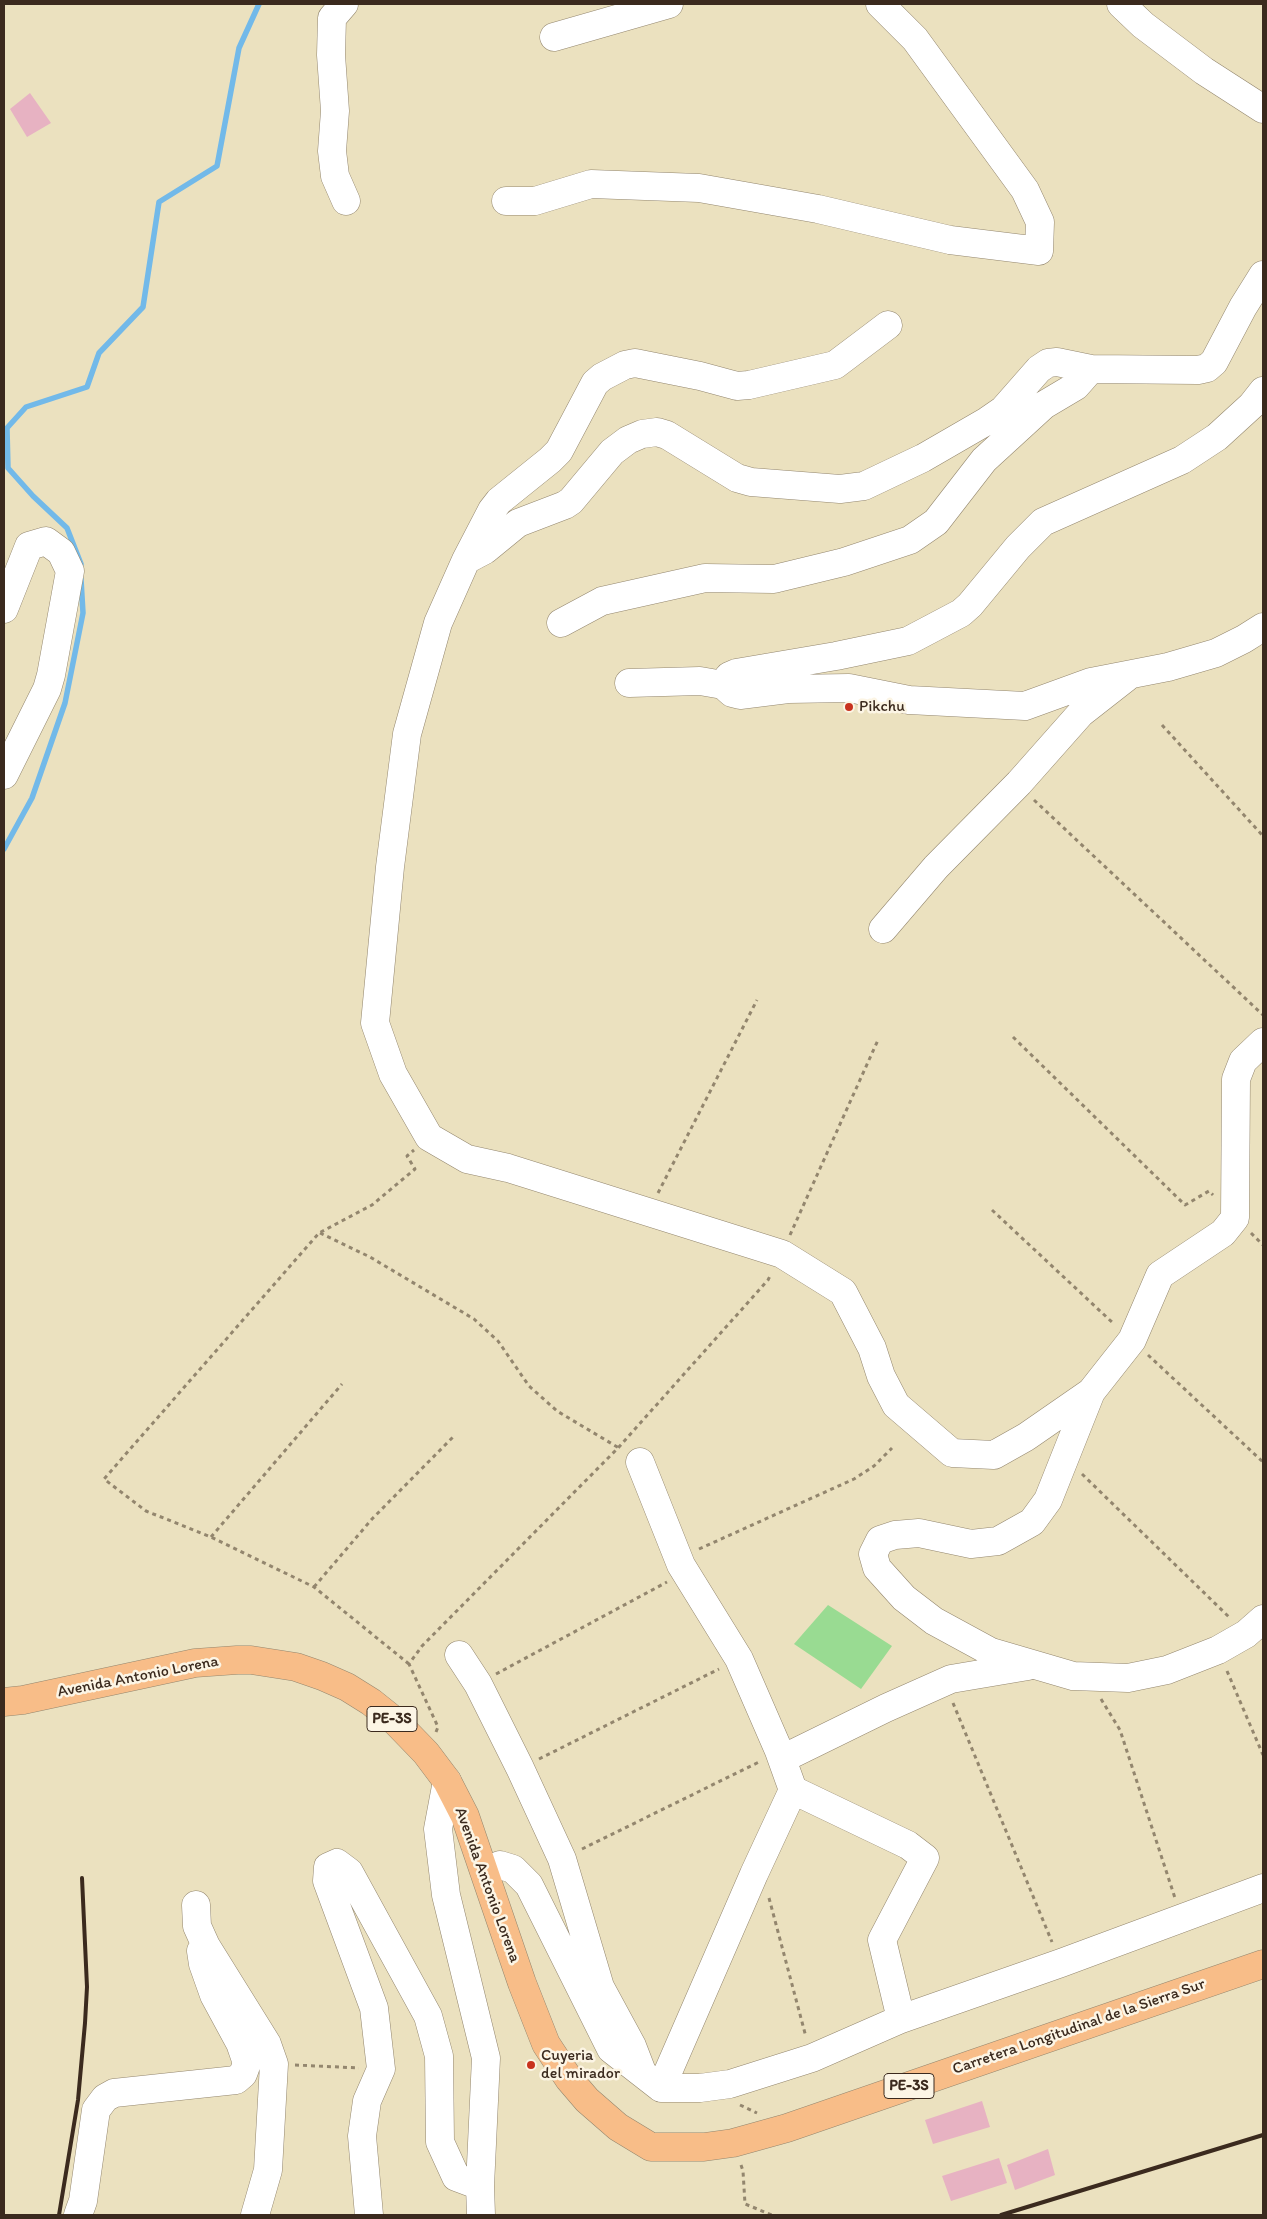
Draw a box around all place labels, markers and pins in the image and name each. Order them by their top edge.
place label: Pikchu [859,697,905,717]
marker: Pikchu [843,701,855,713]
place label: Cuyeria del mirador [541,2046,620,2084]
marker: Cuyeria del mirador [525,2059,537,2071]

